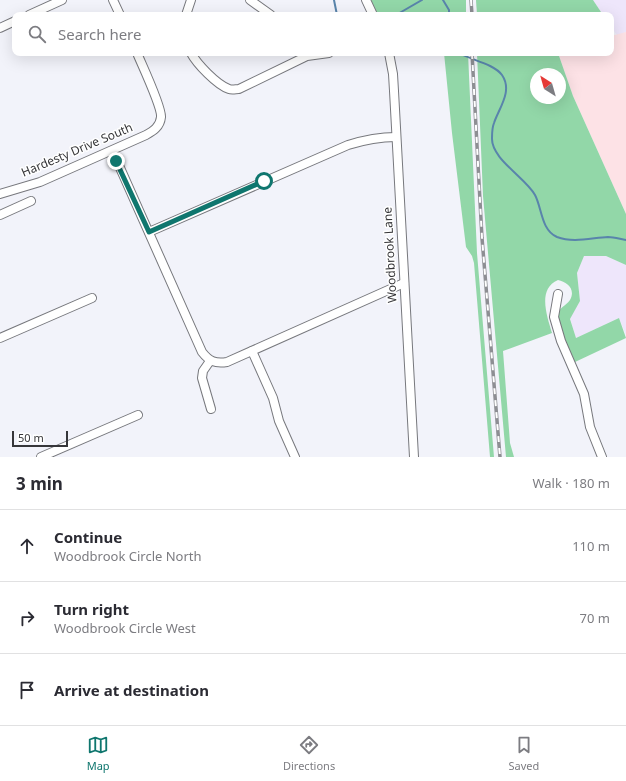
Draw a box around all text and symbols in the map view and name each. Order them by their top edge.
search box [12,12,614,56]
icon: search [26,23,48,45]
text: Search here [58,24,141,44]
north arrow [530,68,566,104]
street label: Hardesty Drive South [18,118,135,181]
route end [107,152,125,170]
route start [255,172,273,190]
street label: Woodbrook Lane [378,206,401,303]
scale bar [12,429,68,448]
text: 50 m [18,430,44,445]
text: 3 min [16,472,63,495]
text: Walk · 180 m [532,474,610,492]
text: Continue [54,527,122,547]
icon: ahead [16,535,38,557]
text: 110 m [572,537,610,555]
text: Woodbrook Circle North [54,547,202,565]
text: Turn right [54,599,129,619]
icon: right [16,607,38,629]
text: 70 m [580,609,610,627]
text: Woodbrook Circle West [54,619,196,637]
icon: arrive [16,679,38,701]
text: Arrive at destination [54,680,209,700]
tab: Map [87,734,110,773]
tab: Directions [283,734,335,773]
tab: Saved [509,734,539,773]

